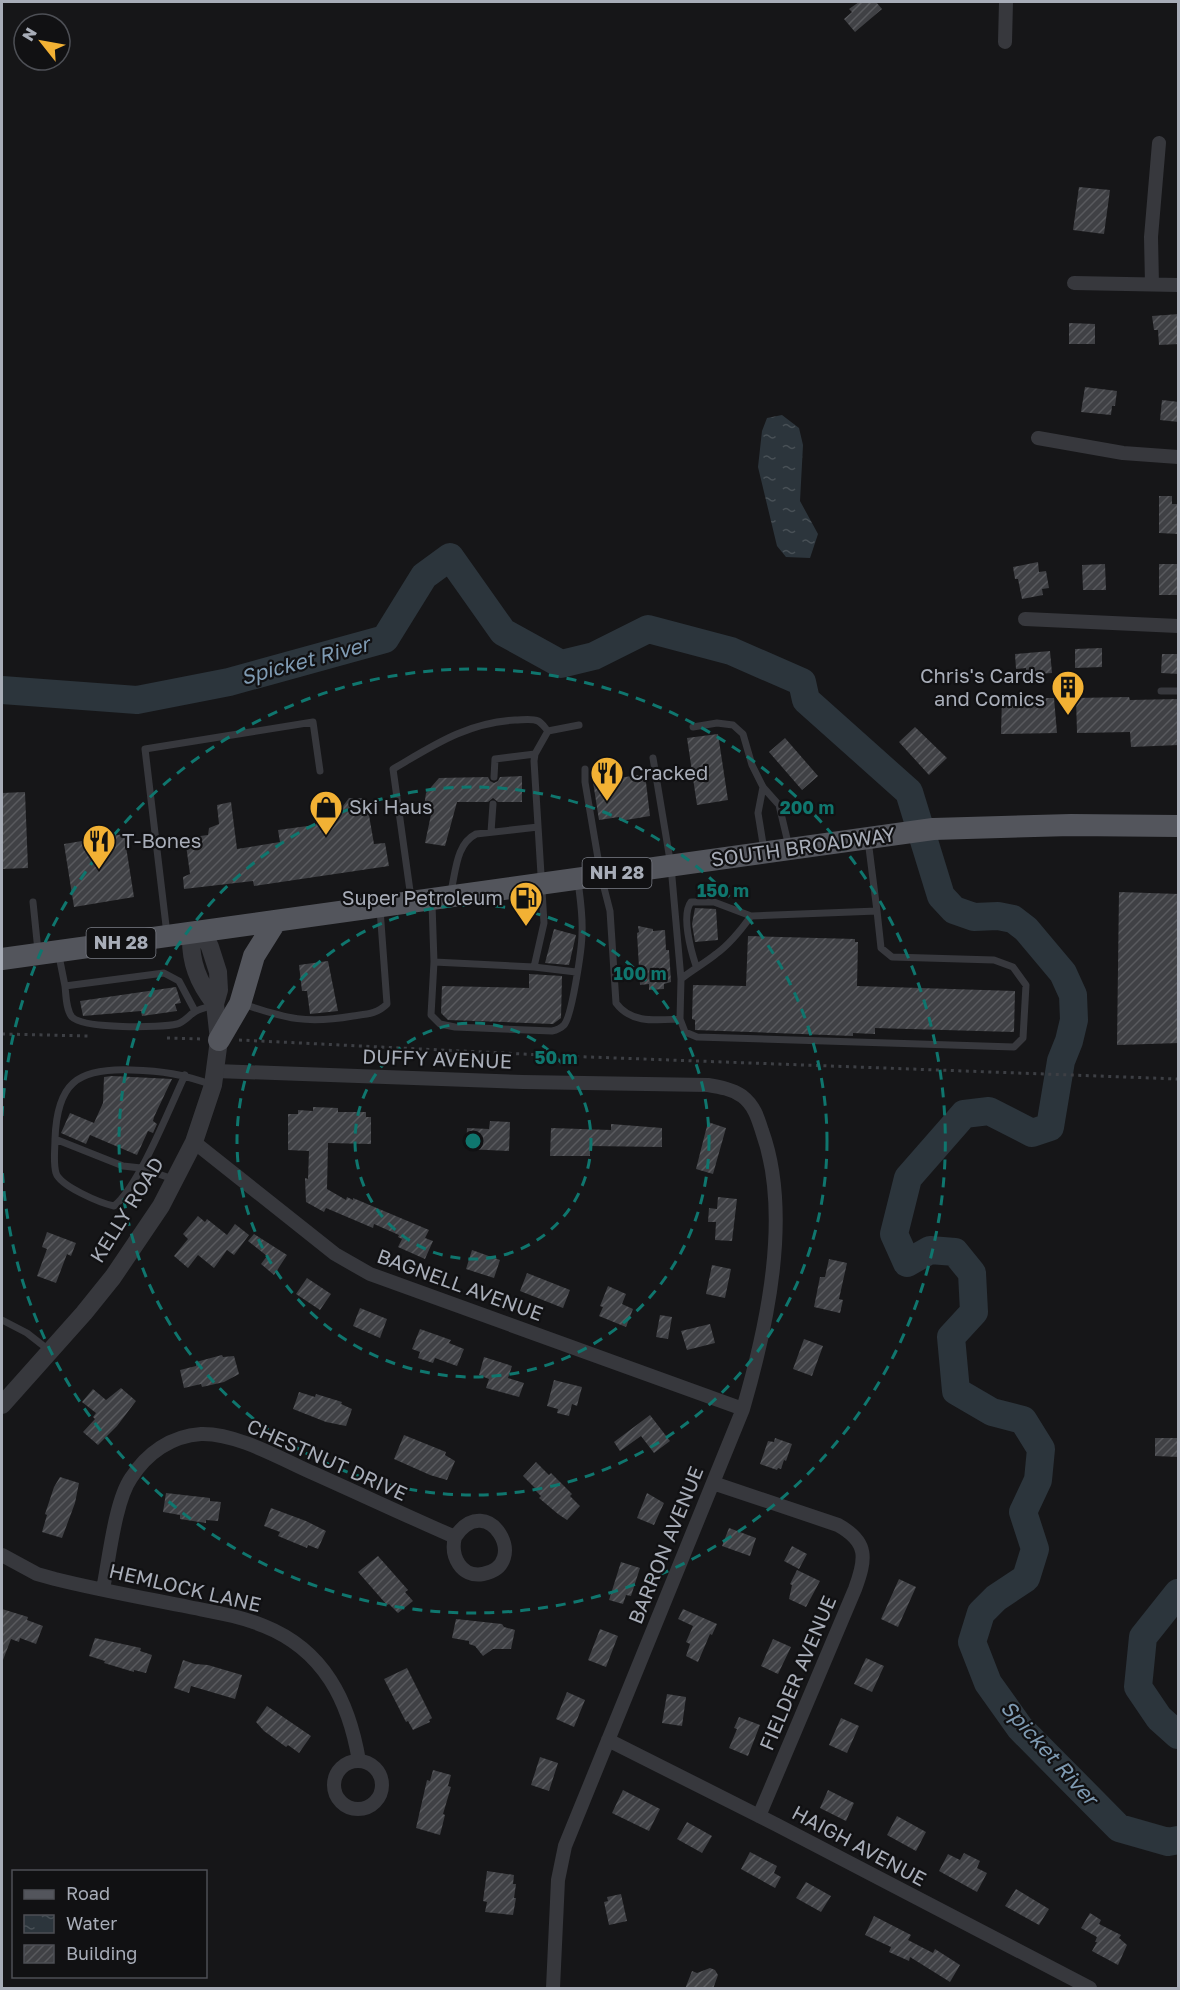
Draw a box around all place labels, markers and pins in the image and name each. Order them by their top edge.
place label: Chris's Cards and Comics [920,663,1045,710]
building icon: Chris's Cards and Comics [1050,669,1086,716]
restaurant icon: Cracked [589,755,625,802]
place label: Cracked [630,760,708,784]
shop icon: Ski Haus [308,789,344,836]
place label: Ski Haus [349,794,433,818]
restaurant icon: T-Bones [81,823,117,870]
place label: T-Bones [122,828,201,852]
fuel station icon: Super Petroleum [508,880,544,927]
place label: Super Petroleum [342,885,503,909]
centre of rings [463,1131,483,1151]

